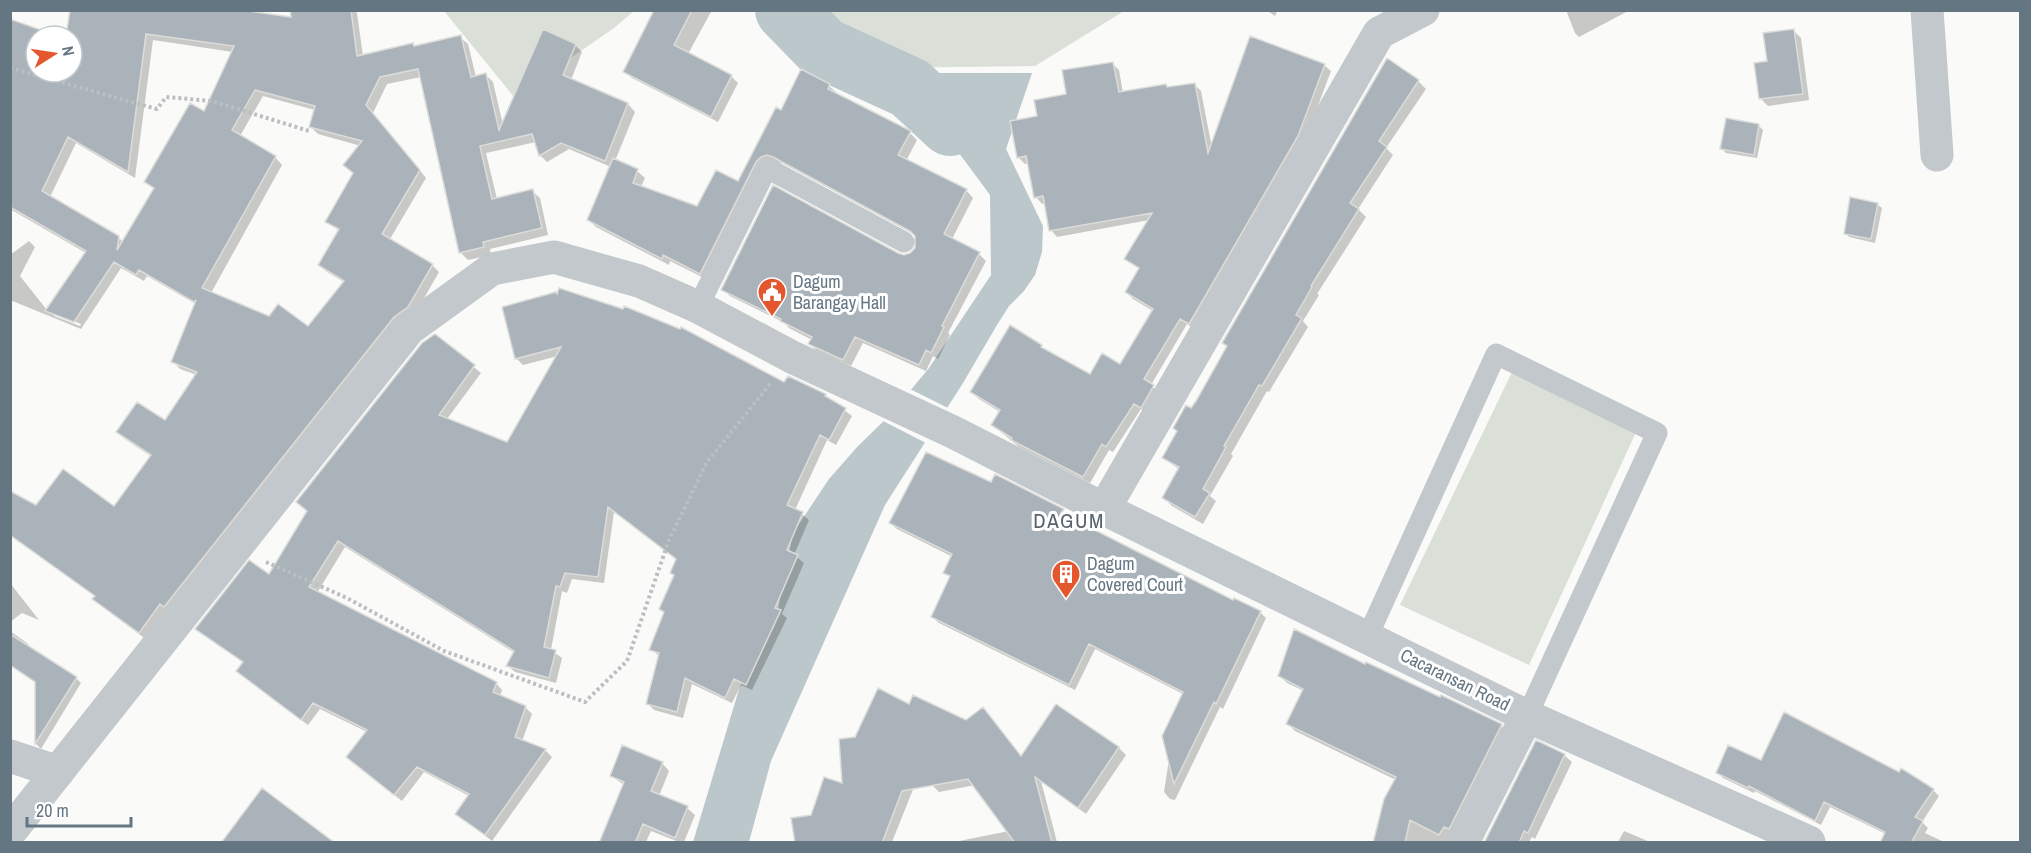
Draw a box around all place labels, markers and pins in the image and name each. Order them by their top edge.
place label: Dagum Barangay Hall [793,269,886,315]
public building icon: Dagum Barangay Hall [756,276,788,318]
place label: Dagum Covered Court [1087,551,1183,597]
building icon: Dagum Covered Court [1050,558,1082,600]

